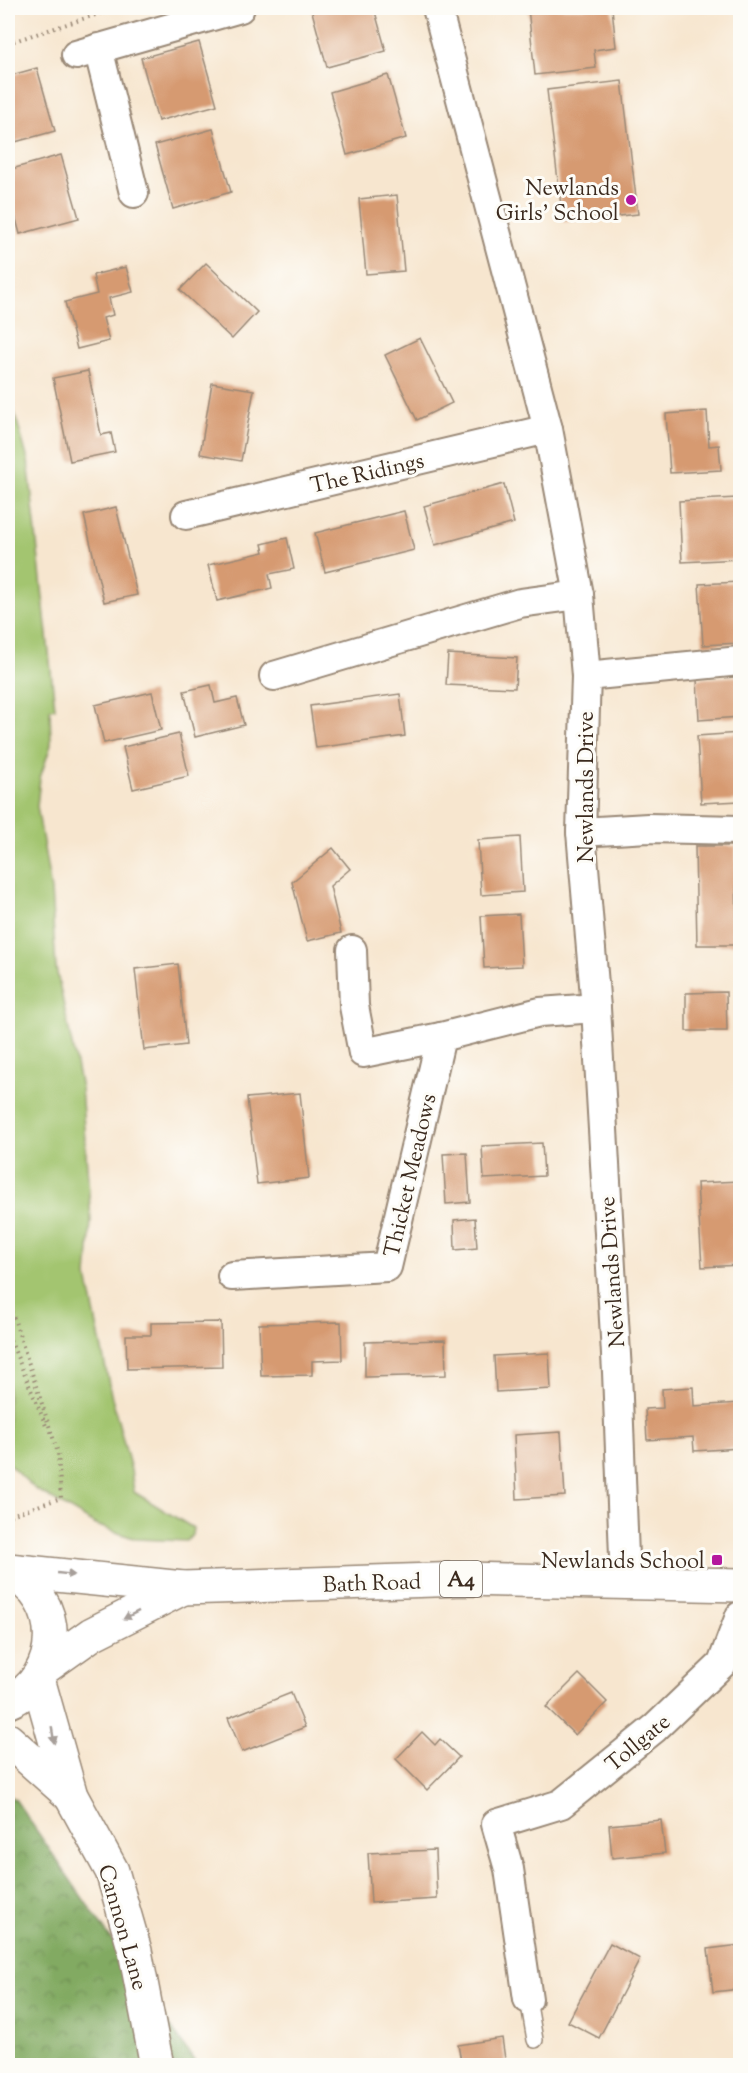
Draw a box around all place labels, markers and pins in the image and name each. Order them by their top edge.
place label: Newlands Girls' School [496,174,619,231]
marker: Newlands Girls' School [624,193,638,207]
place label: Newlands School [541,1547,705,1579]
marker: Newlands School [710,1553,724,1567]

